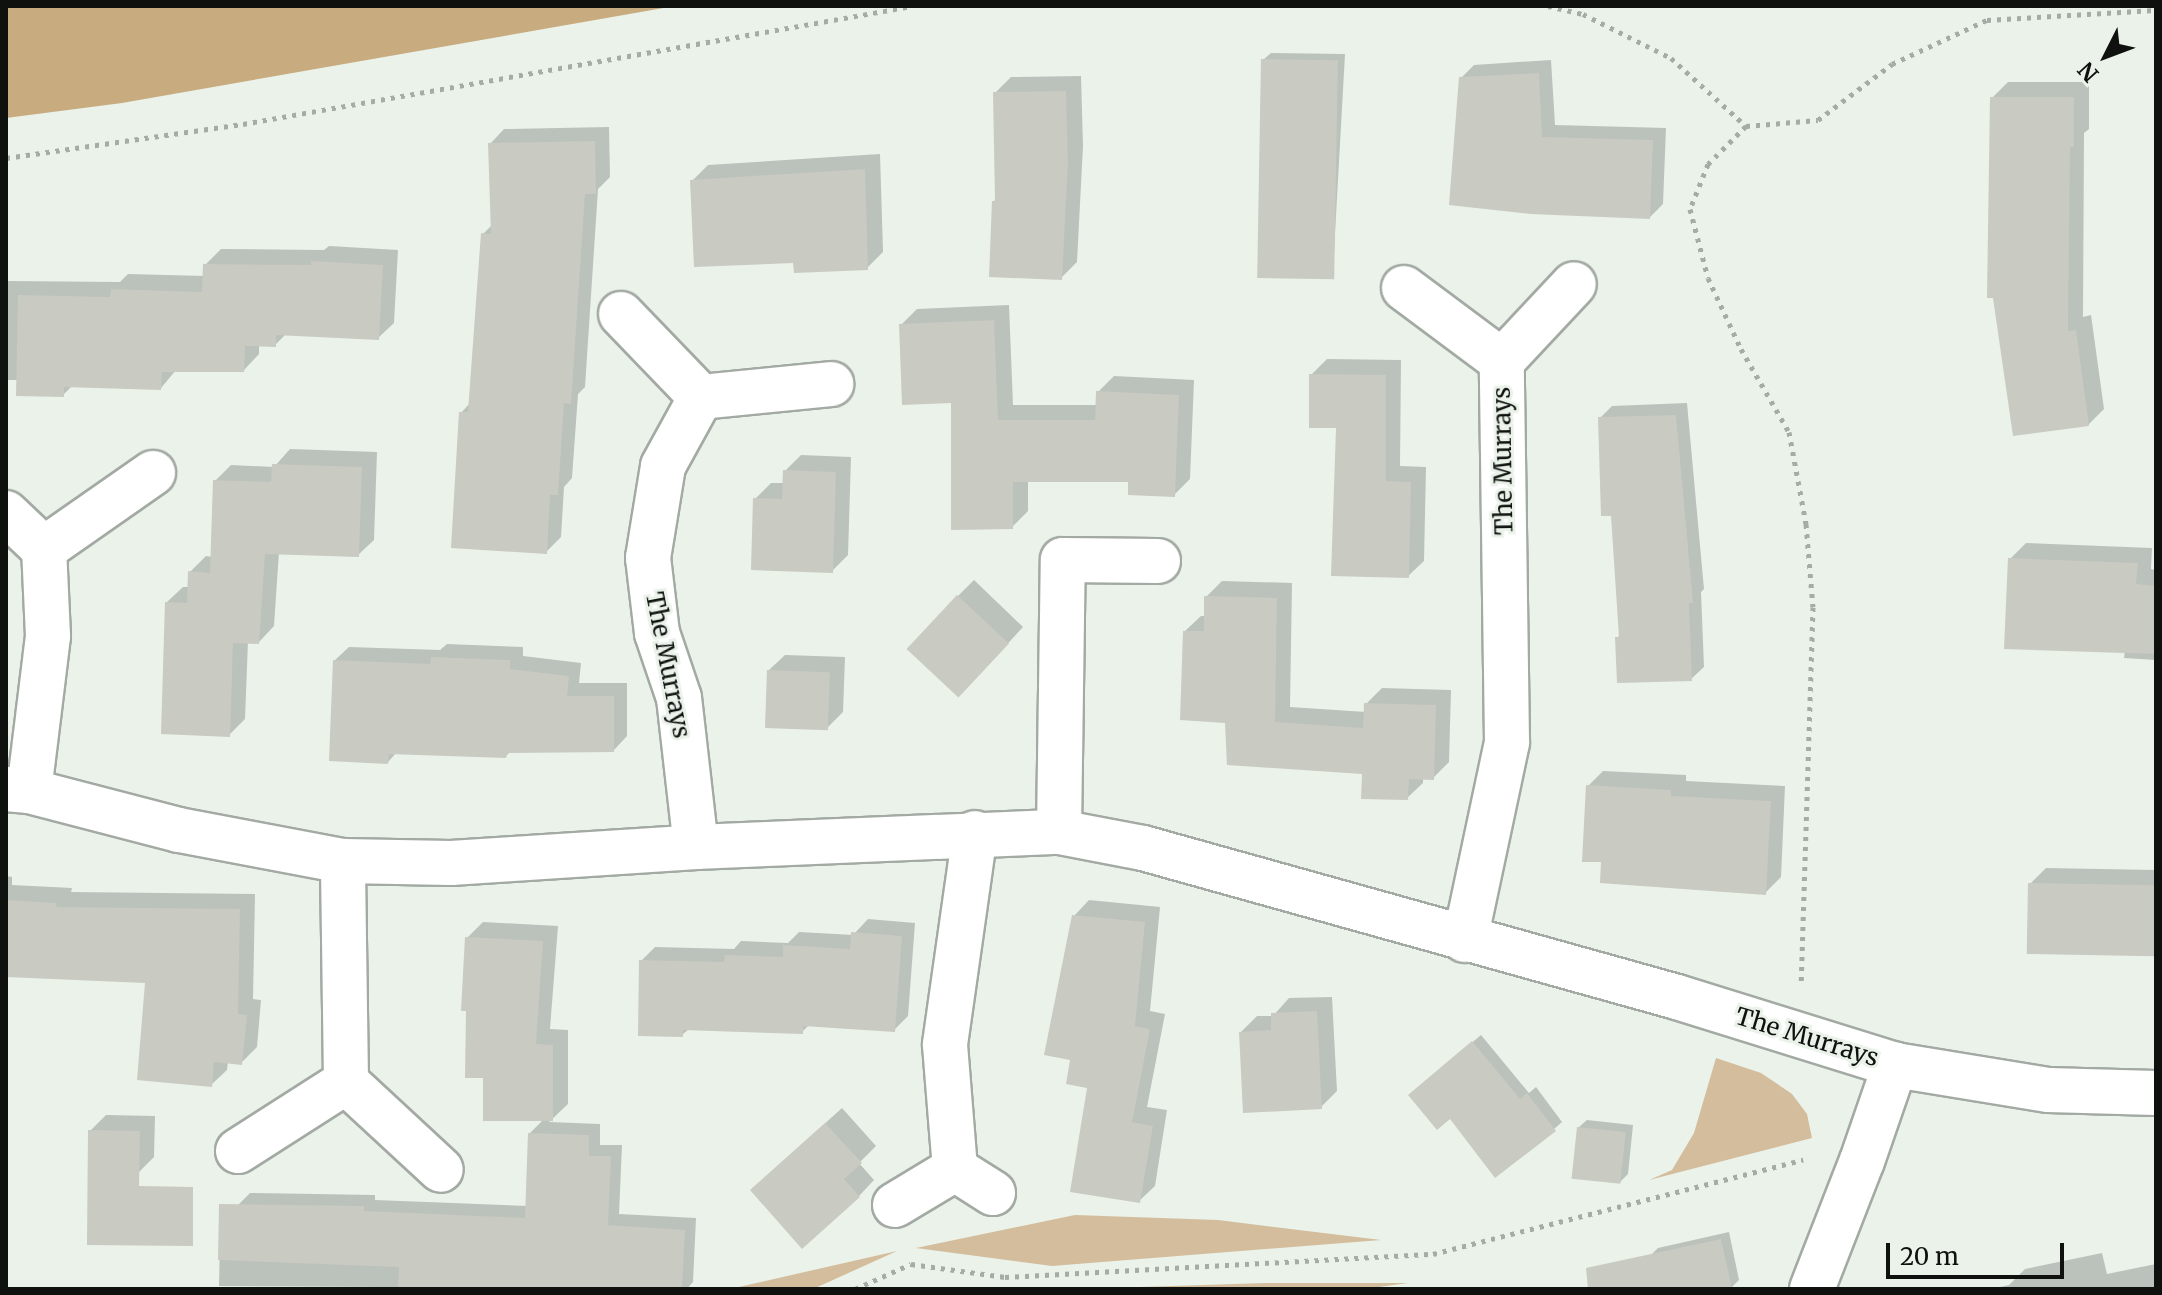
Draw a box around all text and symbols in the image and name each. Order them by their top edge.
north arrow [2066,16,2146,96]
text: N [2072,56,2104,88]
street label: The Murrays [1487,387,1519,535]
street label: The Murrays [640,589,696,741]
street label: The Murrays [1732,1002,1882,1072]
scale bar [1890,1227,2068,1277]
text: 20 m [1900,1241,1959,1272]

